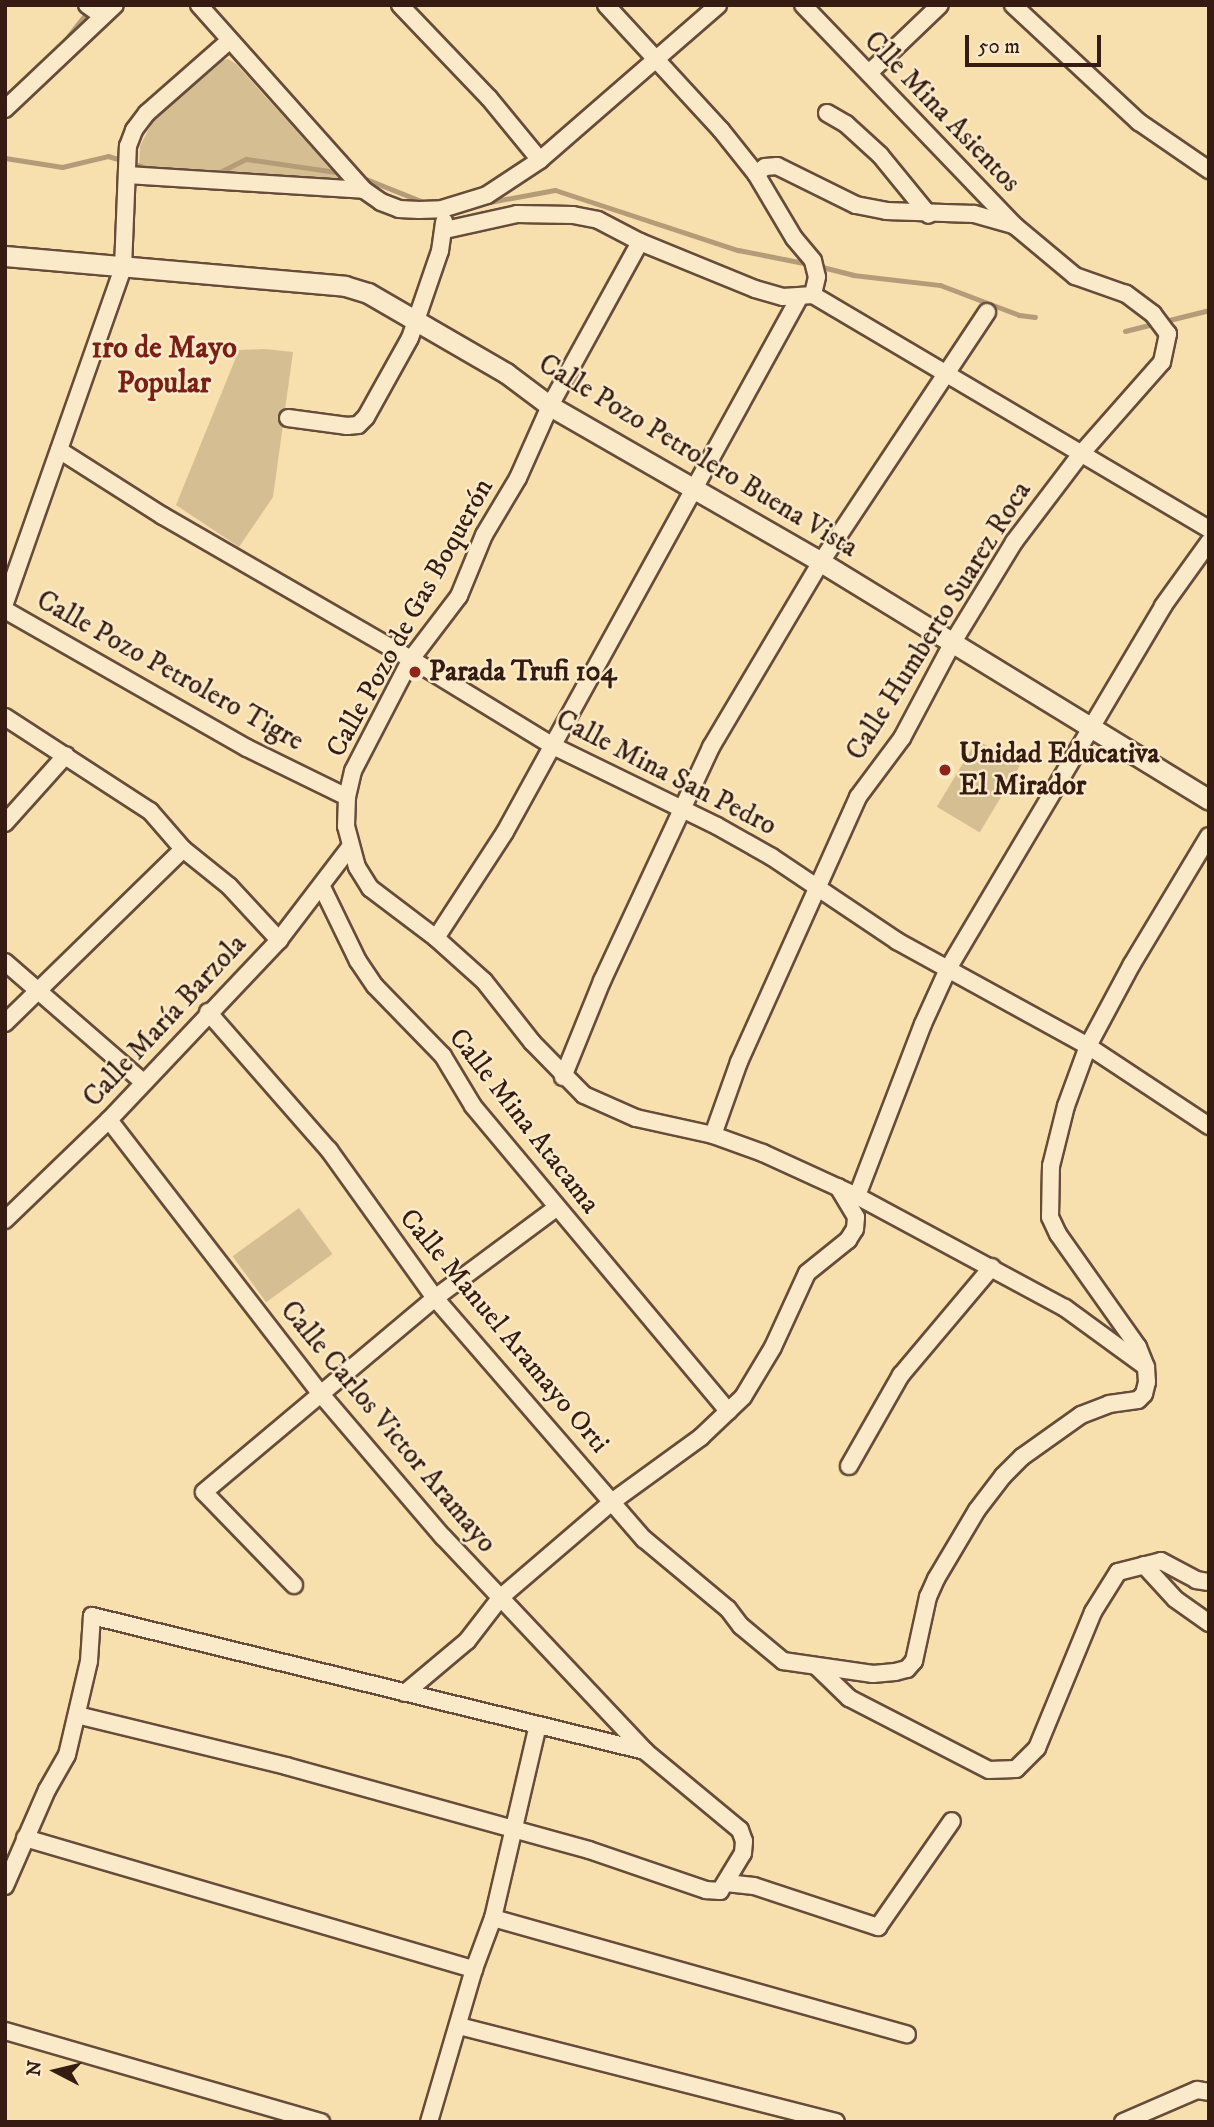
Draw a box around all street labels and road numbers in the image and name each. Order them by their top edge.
street label: Clle Mina Asientos [857,25,1027,199]
street label: Calle Pozo Petrolero Buena Vista [532,347,864,565]
street label: Calle Pozo de Gas Boquerón [319,473,501,763]
street label: Calle Humberto Suarez Roca [839,475,1039,767]
street label: Calle Pozo Petrolero Tigre [31,584,309,758]
street label: Calle Mina San Pedro [550,703,782,843]
street label: Calle María Barzola [76,928,254,1114]
street label: Calle Mina Atacama [441,1022,607,1220]
street label: Calle Manuel Aramayo Orti [392,1202,616,1460]
street label: Calle Carlos Victor Aramayo [273,1294,503,1560]

